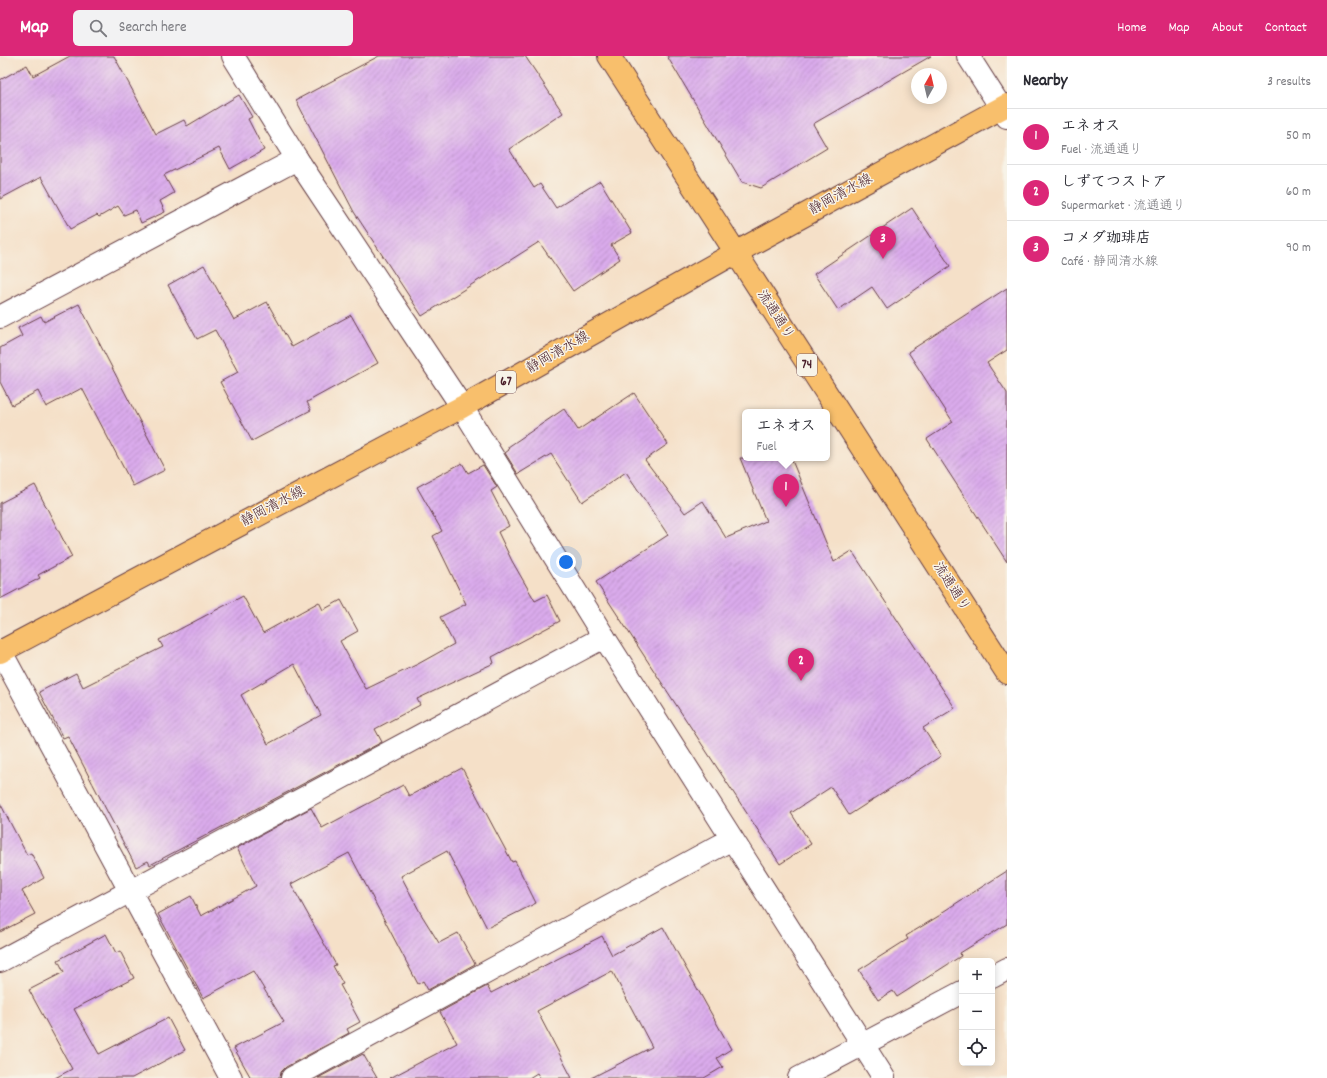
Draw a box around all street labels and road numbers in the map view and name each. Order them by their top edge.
street label: 静岡清水線 [806,169,876,221]
street label: 流通通り [751,286,799,344]
street label: 静岡清水線 [523,327,593,379]
road number: 74 [797,354,817,376]
road number: 67 [496,371,516,393]
street label: 静岡清水線 [237,482,309,532]
street label: 流通通り [927,558,975,616]

